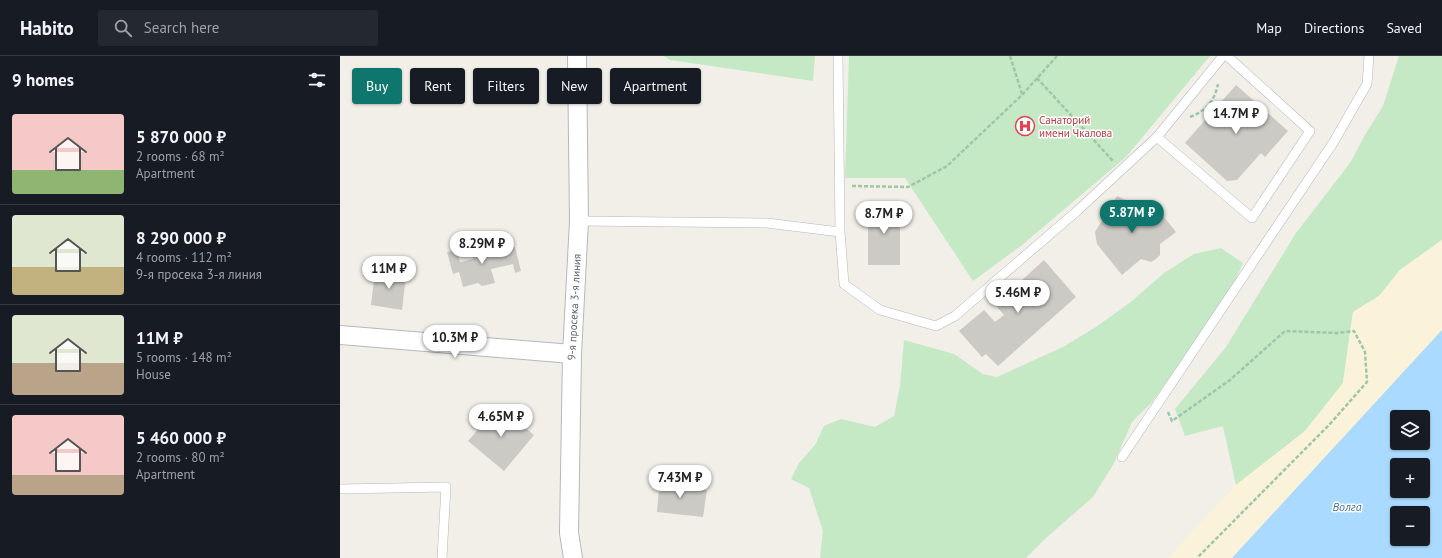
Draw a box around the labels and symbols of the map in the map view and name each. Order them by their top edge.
pin: 14.7M ₽ [1199,101,1273,135]
place label: Санаторий имени Чкалова [1039,113,1112,140]
hospital icon: Санаторий имени Чкалова [1014,115,1036,137]
pin: 5.87M ₽ [1095,200,1169,234]
pin: 8.7M ₽ [851,201,917,235]
pin: 8.29M ₽ [445,231,519,265]
street label: 9-я просека 3-я линия [564,253,584,361]
pin: 11M ₽ [361,256,417,290]
pin: 5.46M ₽ [981,280,1055,314]
pin: 10.3M ₽ [418,325,492,359]
pin: 4.65M ₽ [464,404,538,438]
pin: 7.43M ₽ [643,465,717,499]
water label: Волга [1332,499,1362,514]

